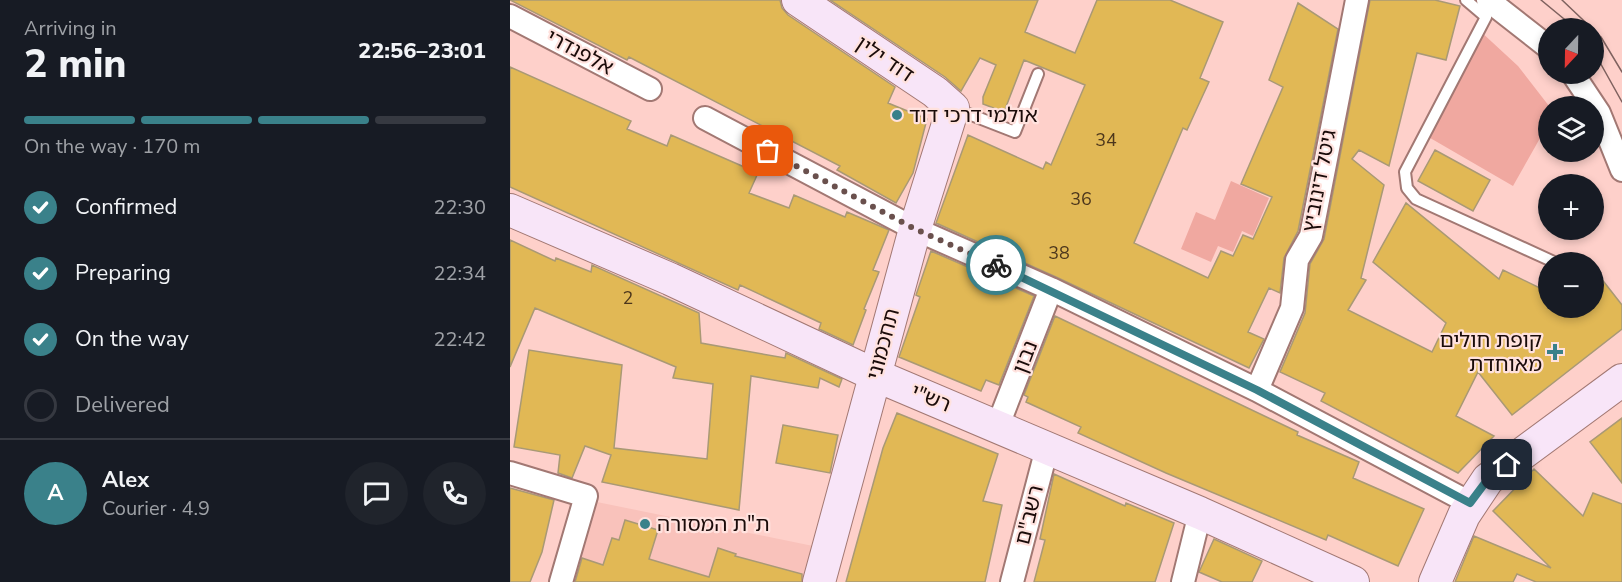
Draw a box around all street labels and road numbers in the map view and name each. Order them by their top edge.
street label: אלפנדרי [542,23,618,81]
street label: דוד ילין [850,29,920,89]
street label: גיטל דינוביץ [1295,127,1343,235]
street label: תחכמוני [860,305,906,383]
street label: נבון [1006,336,1044,378]
street label: רש"י [907,377,955,419]
street label: רשב"ם [1008,482,1050,548]

